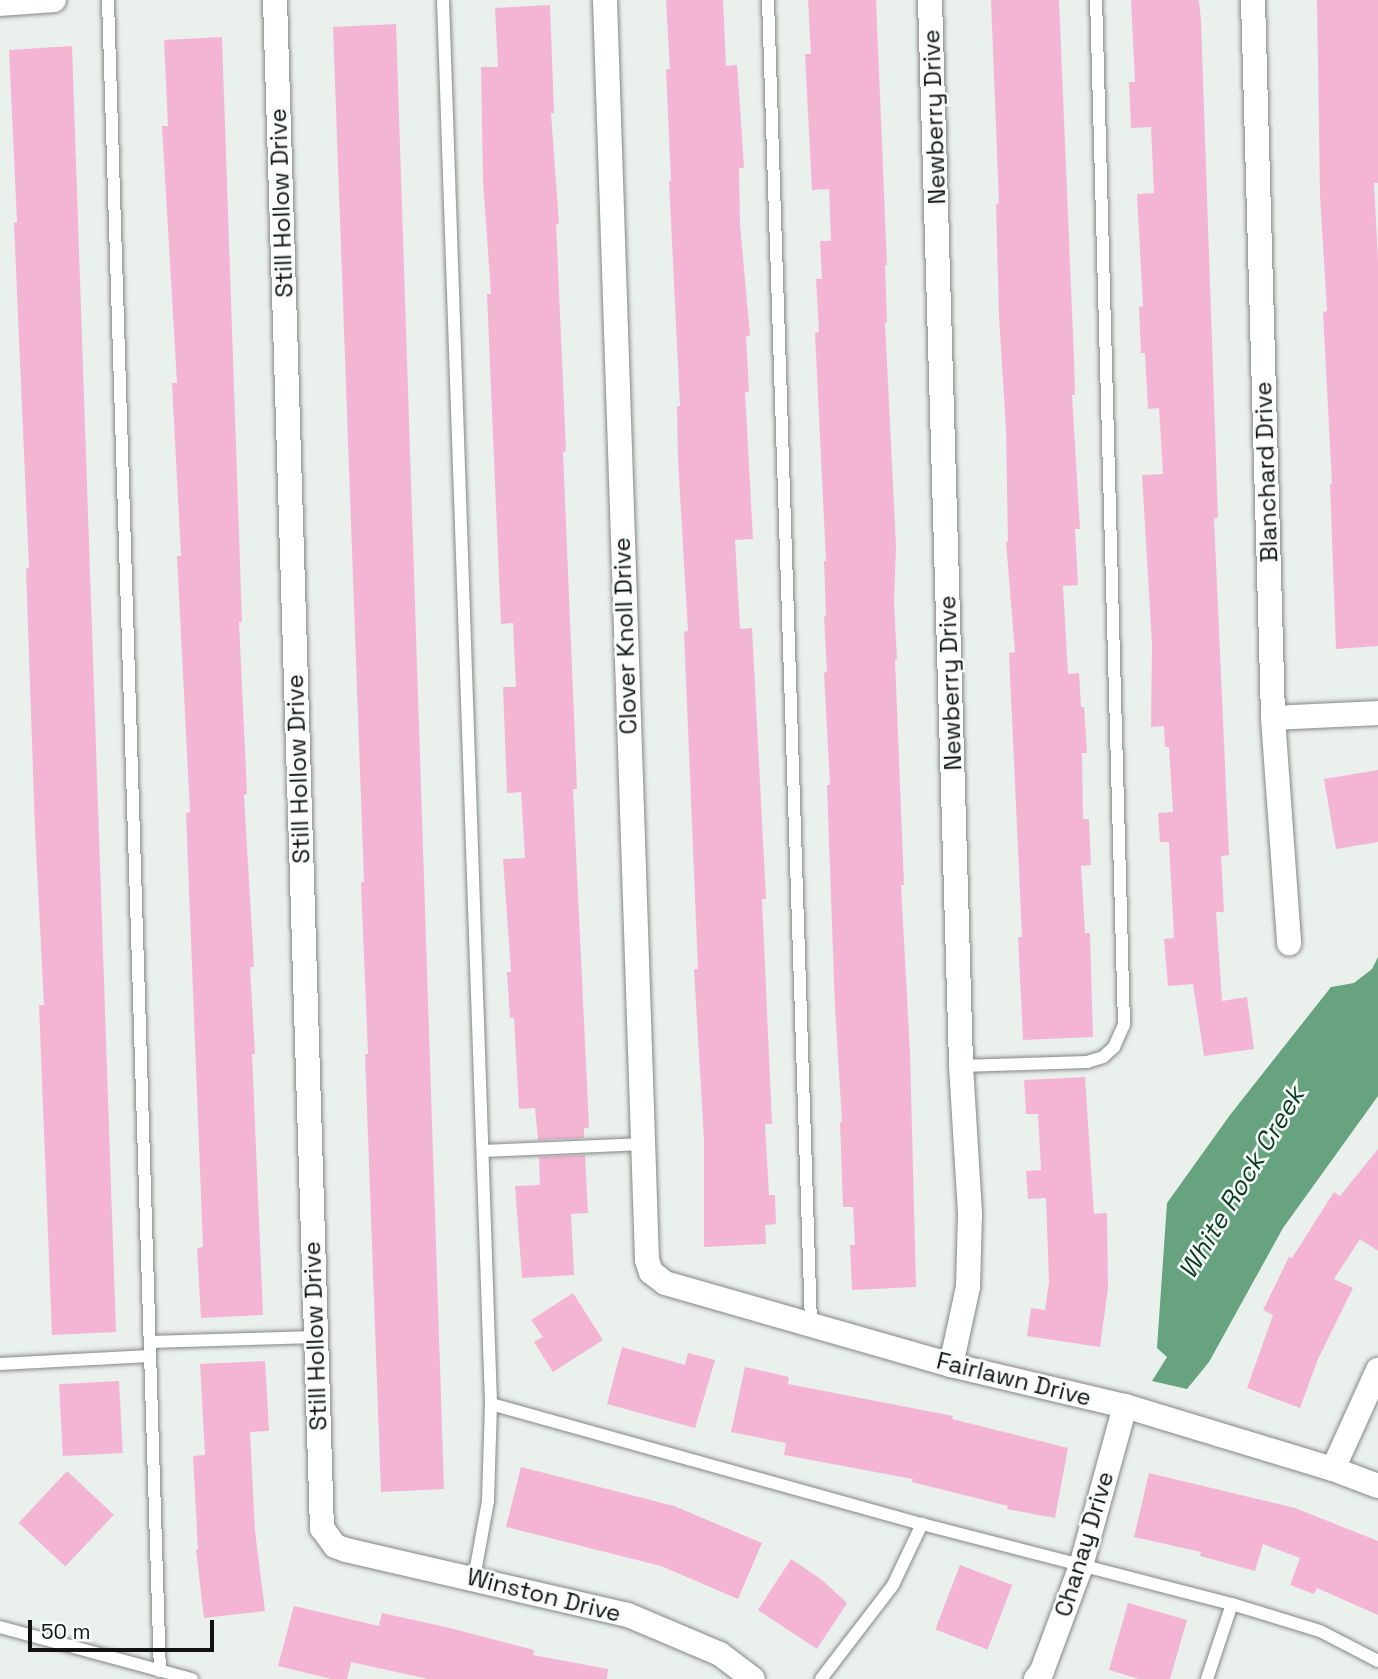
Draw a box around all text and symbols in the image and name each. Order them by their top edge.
street label: Newberry Drive [917,29,951,205]
street label: Still Hollow Drive [263,108,299,298]
street label: Blanchard Drive [1248,381,1284,563]
street label: Clover Knoll Drive [607,537,643,735]
street label: Newberry Drive [933,595,967,771]
street label: Still Hollow Drive [280,674,316,864]
water label: White Rock Creek [1172,1081,1312,1285]
street label: Still Hollow Drive [297,1241,333,1431]
street label: Fairlawn Drive [934,1346,1094,1412]
street label: Chanay Drive [1048,1468,1120,1620]
street label: Winston Drive [464,1562,624,1628]
scale bar [32,1606,217,1650]
text: 50 m [41,1618,91,1645]

